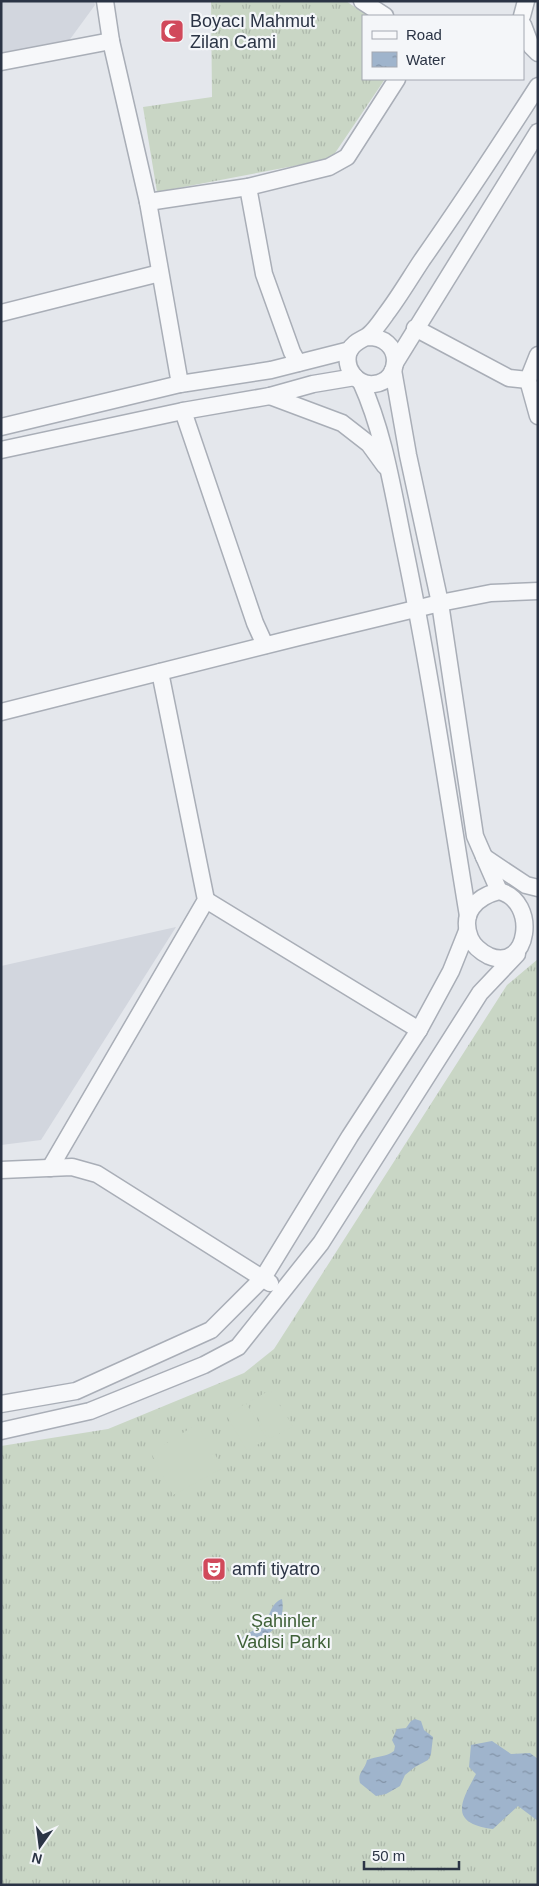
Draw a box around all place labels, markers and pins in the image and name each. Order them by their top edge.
place label: Boyacı Mahmut Zilan Cami [190,11,315,52]
mosque icon: Boyacı Mahmut Zilan Cami [159,18,185,44]
theatre icon: amfi tiyatro [201,1556,227,1582]
place label: amfi tiyatro [232,1559,320,1579]

